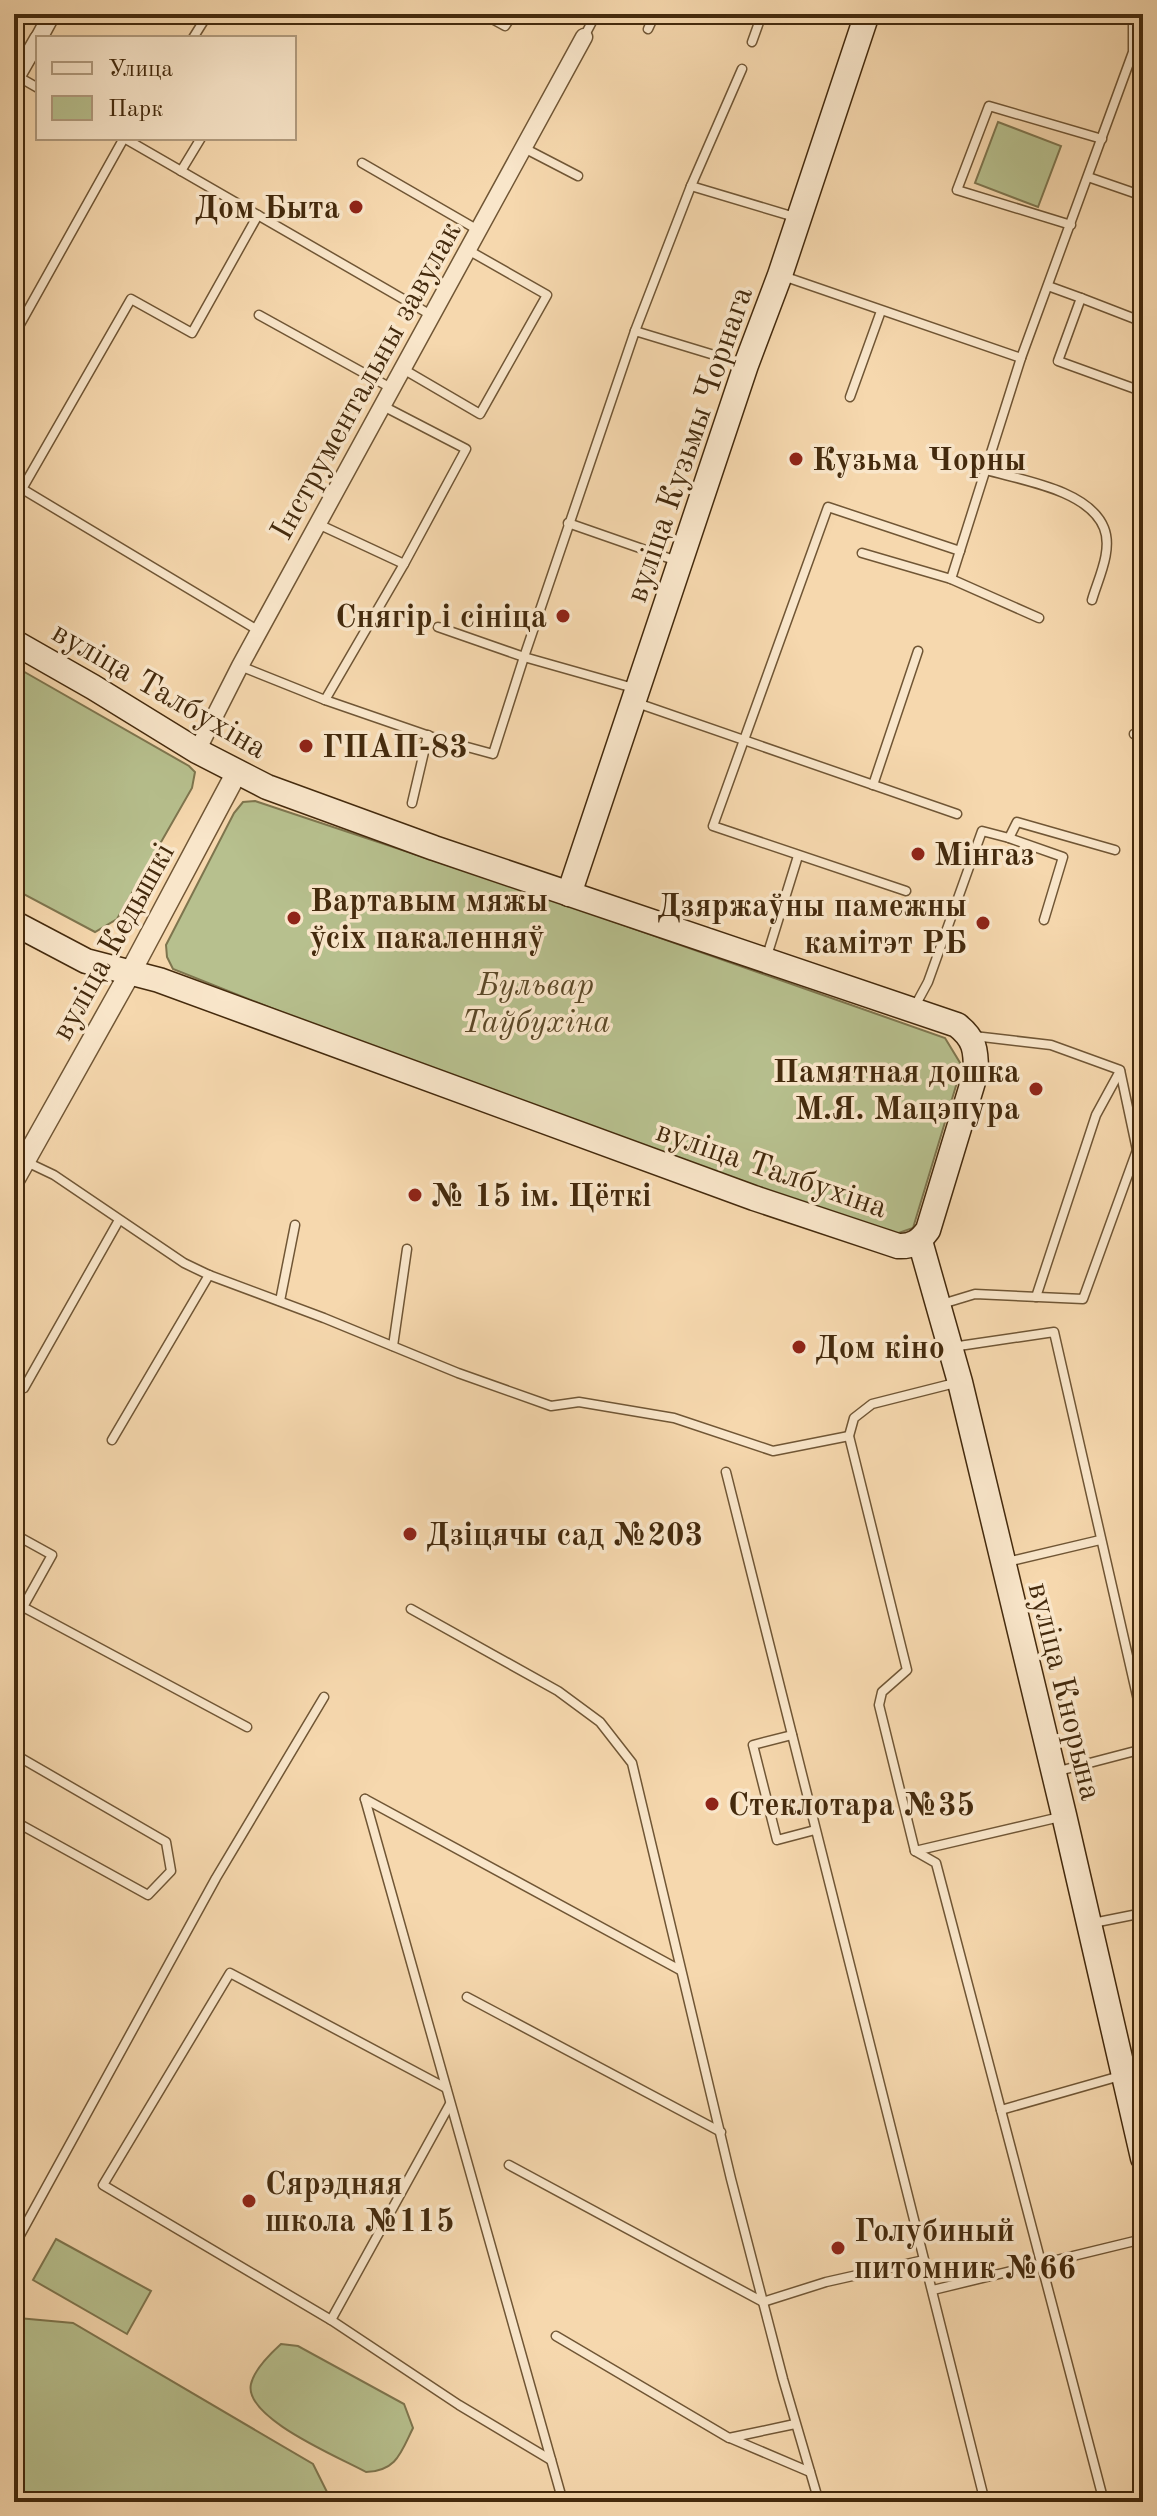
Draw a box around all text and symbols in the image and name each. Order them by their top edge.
legend [36,36,296,140]
text: Улица [108,58,173,82]
text: Парк [108,98,163,122]
place label: Дом Быта [194,194,340,226]
marker: Дом Быта [347,198,365,216]
street label: Інструментальны завулак [267,217,469,546]
street label: вуліца Кузьмы Чорнага [622,283,760,607]
place label: Кузьма Чорны [812,446,1026,478]
marker: Кузьма Чорны [787,450,805,468]
place label: Снягір і сініца [335,603,547,635]
marker: Снягір і сініца [554,607,572,625]
street label: вуліца Талбухіна [46,617,272,766]
place label: ГПАП-83 [322,733,468,765]
marker: ГПАП-83 [297,737,315,755]
street label: вуліца Кедышкі [47,839,182,1046]
place label: Мінгаз [934,841,1034,873]
marker: Мінгаз [909,845,927,863]
place label: Вартавым мяжы ўсіх пакаленняў [310,887,548,956]
place label: Дзяржаўны памежны камітэт РБ [657,892,967,961]
marker: Вартавым мяжы ўсіх пакаленняў [285,909,303,927]
marker: Дзяржаўны памежны камітэт РБ [974,914,992,932]
park label: Бульвар Таўбухіна [462,971,610,1040]
place label: Памятная дошка М.Я. Мацэпура [773,1058,1020,1127]
marker: Памятная дошка М.Я. Мацэпура [1027,1080,1045,1098]
street label: вуліца Талбухіна [651,1116,891,1225]
place label: № 15 ім. Цёткі [431,1182,652,1214]
marker: № 15 ім. Цёткі [406,1186,424,1204]
place label: Дом кіно [815,1334,945,1366]
marker: Дом кіно [790,1338,808,1356]
place label: Дзіцячы сад №203 [426,1521,703,1553]
marker: Дзіцячы сад №203 [401,1525,419,1543]
street label: вуліца Кнорына [1021,1579,1106,1804]
place label: Стеклотара №35 [728,1791,975,1823]
marker: Стеклотара №35 [703,1795,721,1813]
place label: Сярэдняя школа №115 [265,2170,454,2239]
marker: Сярэдняя школа №115 [240,2192,258,2210]
place label: Голубиный питомник №66 [854,2217,1076,2286]
marker: Голубиный питомник №66 [829,2239,847,2257]

